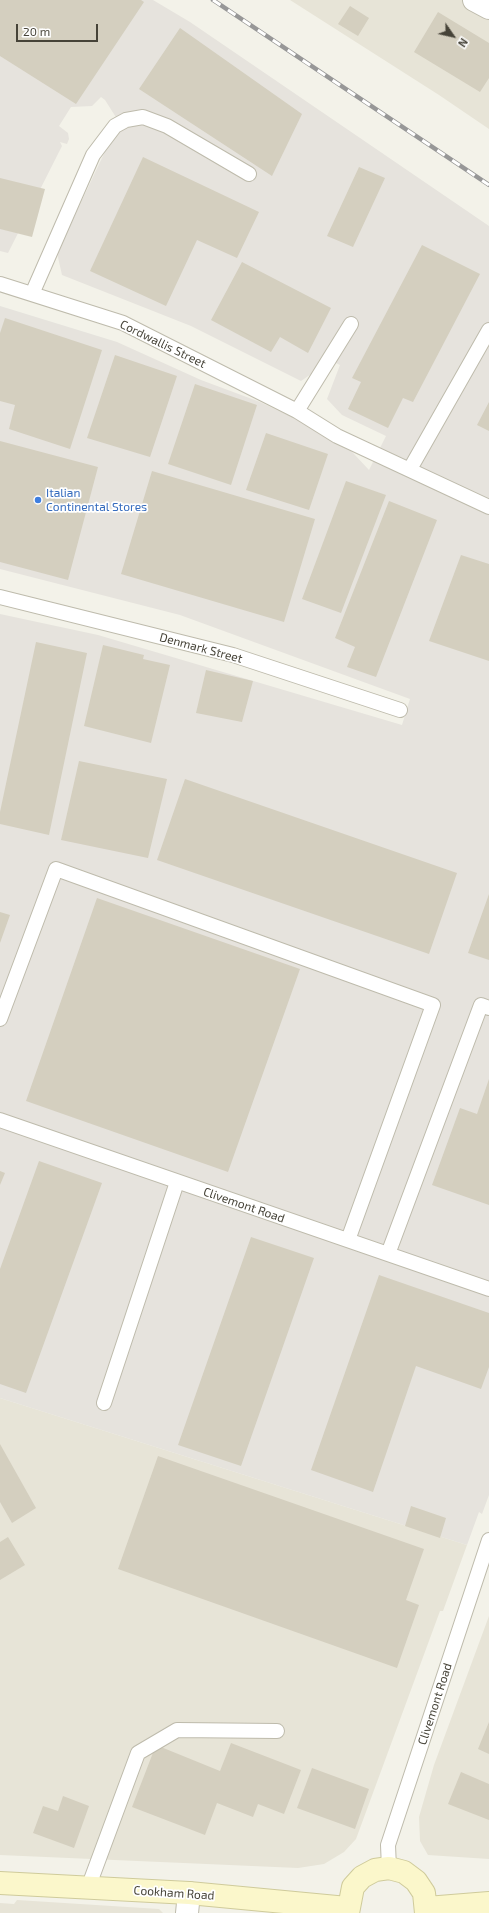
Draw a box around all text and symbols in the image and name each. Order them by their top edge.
scale bar [18,16,100,42]
north arrow [433,16,473,56]
text: 20 m [23,24,50,38]
text: N [456,36,471,50]
street label: Cordwallis Street [118,317,208,371]
place label: Italian Continental Stores [46,486,147,514]
marker: Italian Continental Stores [33,495,43,505]
street label: Denmark Street [158,630,244,666]
street label: Clivemont Road [201,1184,287,1226]
street label: Clivemont Road [415,1661,455,1747]
street label: Cookham Road [133,1883,215,1903]

